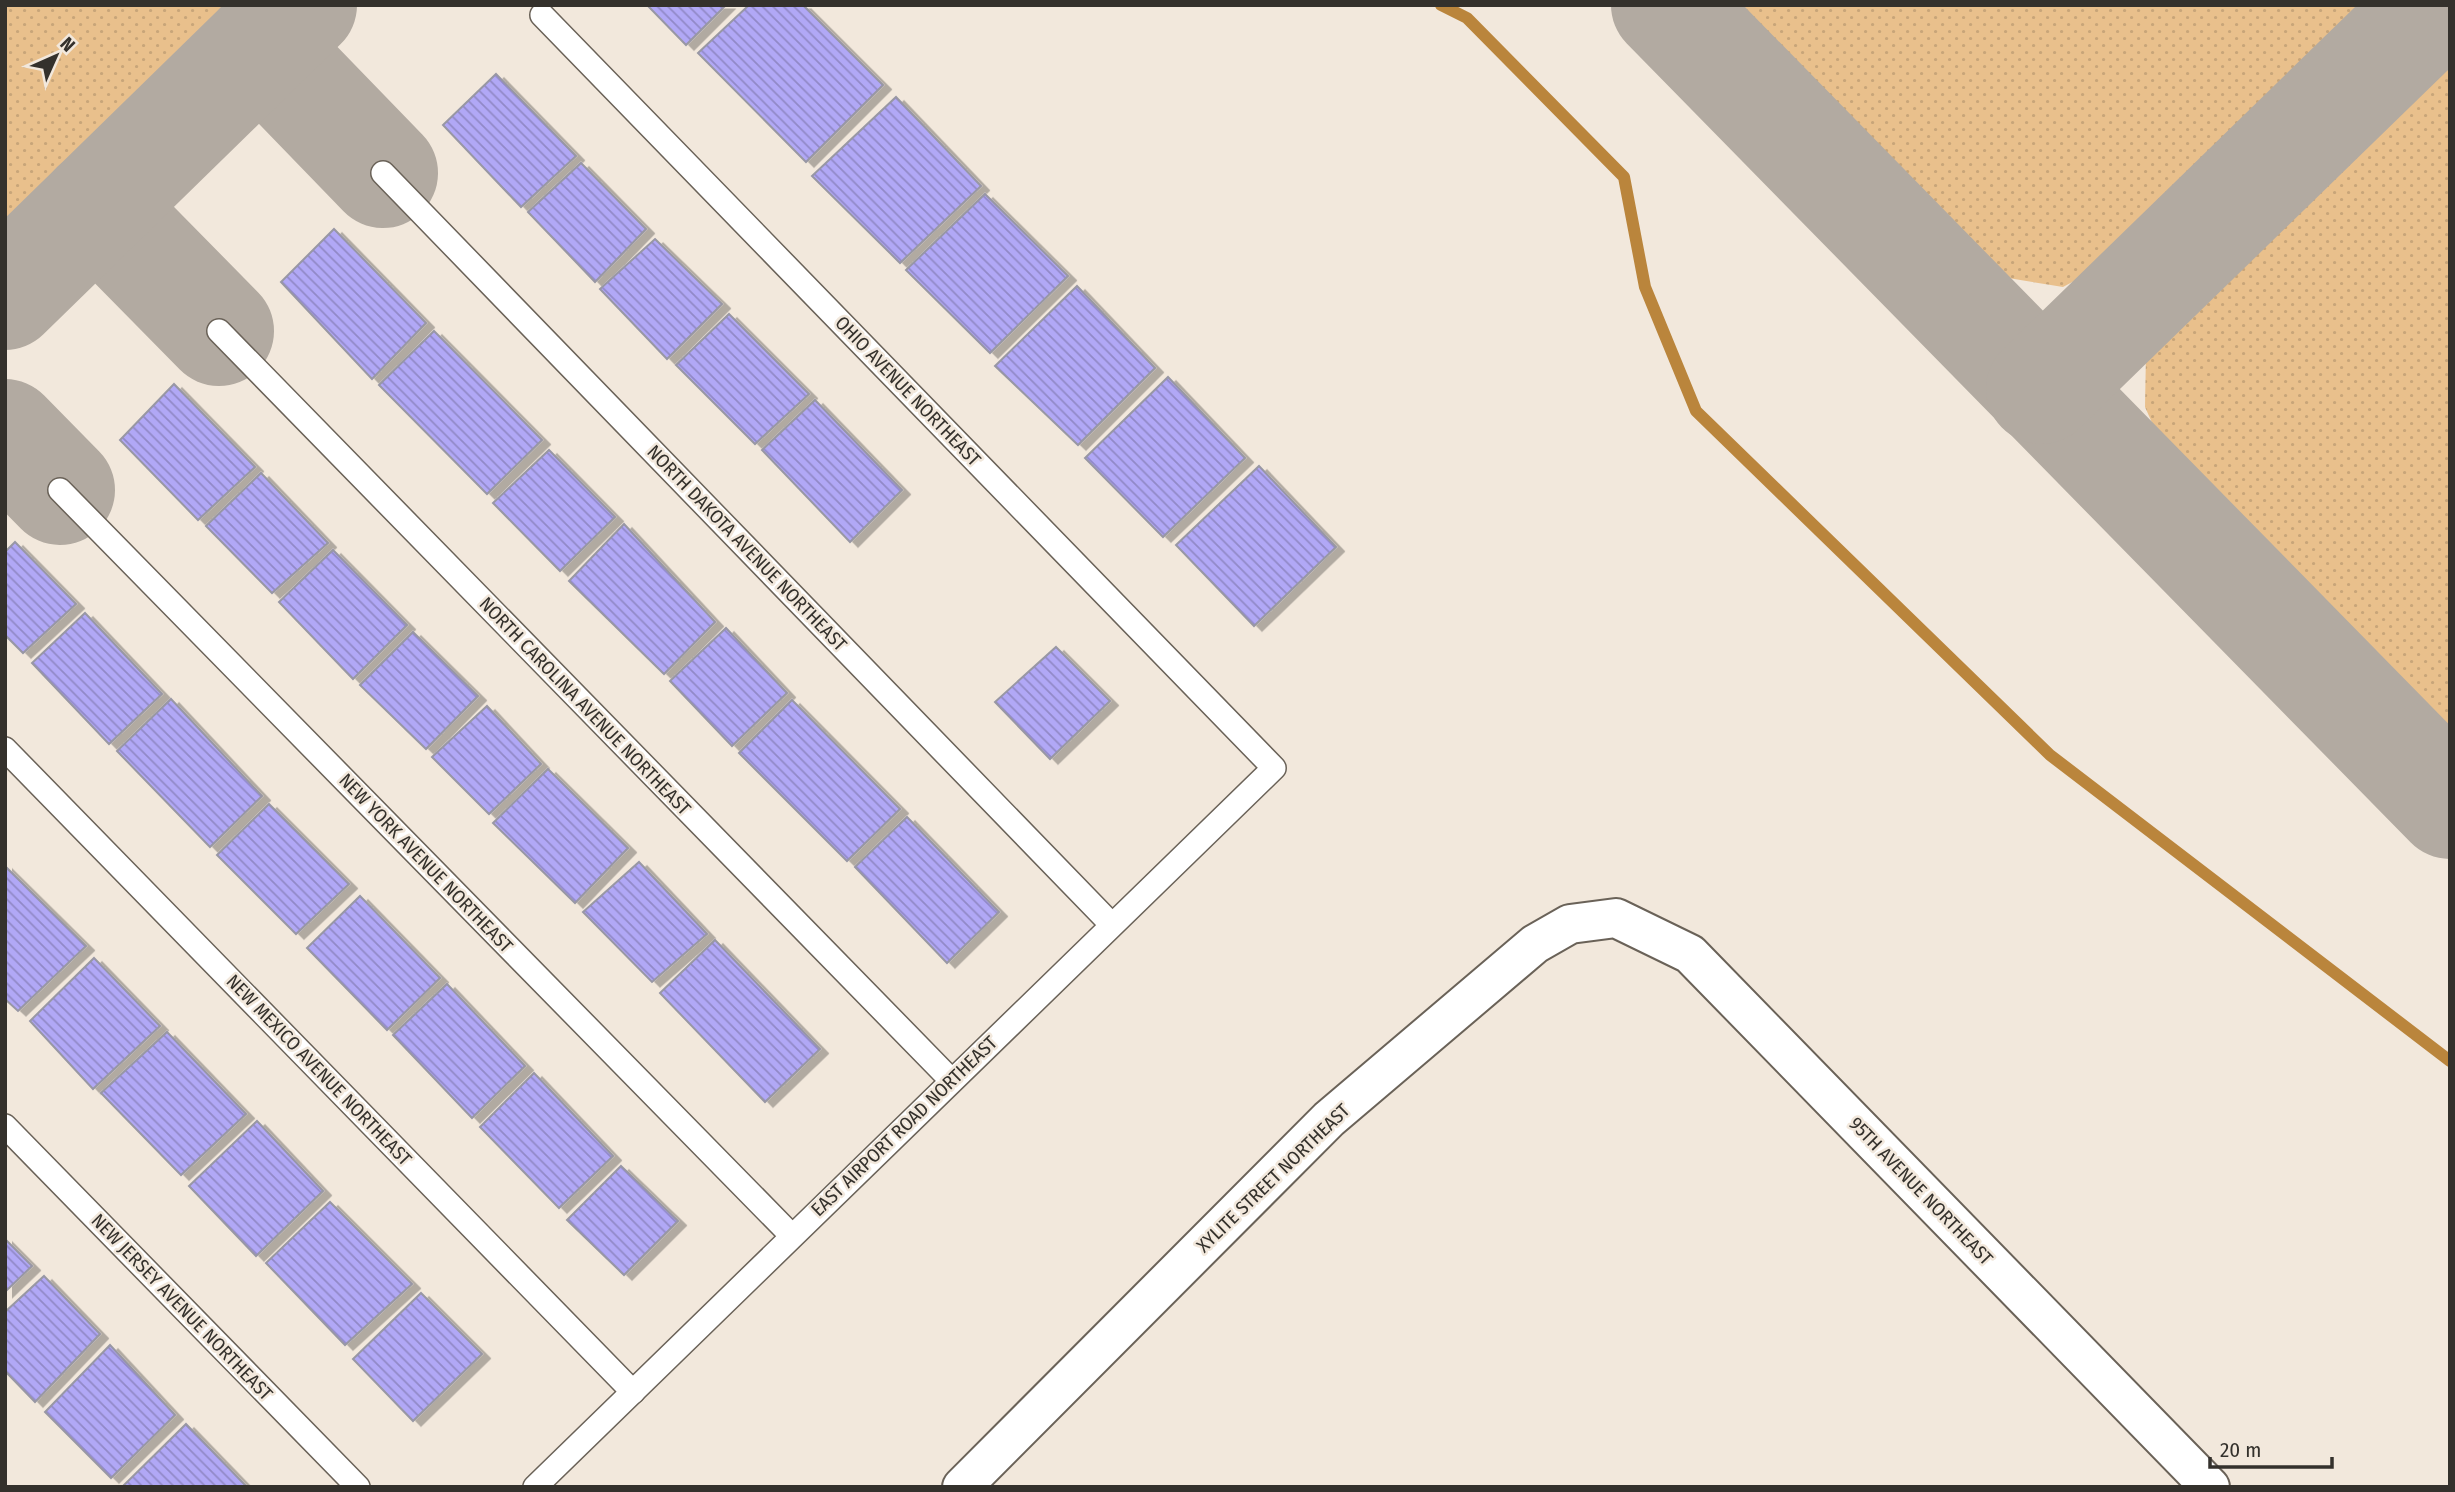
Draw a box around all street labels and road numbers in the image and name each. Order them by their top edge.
street label: OHIO AVENUE NORTHEAST [830,311,986,471]
street label: NORTH DAKOTA AVENUE NORTHEAST [642,440,852,656]
street label: NORTH CAROLINA AVENUE NORTHEAST [475,592,696,820]
street label: NEW YORK AVENUE NORTHEAST [334,769,518,957]
street label: NEW MEXICO AVENUE NORTHEAST [222,970,416,1170]
street label: EAST AIRPORT ROAD NORTHEAST [806,1031,1002,1221]
street label: XYLITE STREET NORTHEAST [1192,1099,1355,1257]
street label: 95TH AVENUE NORTHEAST [1844,1112,1998,1270]
street label: NEW JERSEY AVENUE NORTHEAST [87,1209,277,1405]

